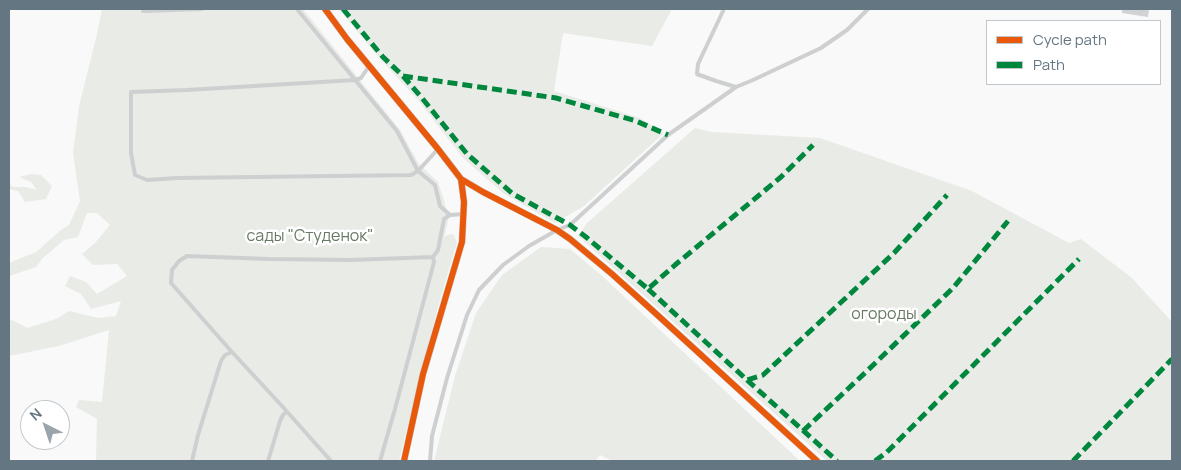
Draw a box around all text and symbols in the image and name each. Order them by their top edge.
legend [986,20,1161,85]
text: Cycle path [1033,29,1107,50]
text: Path [1033,54,1065,75]
park label: сады "Студенок" [246,227,374,247]
park label: огороды [851,305,917,325]
north arrow [20,400,70,450]
text: N [25,404,46,425]

